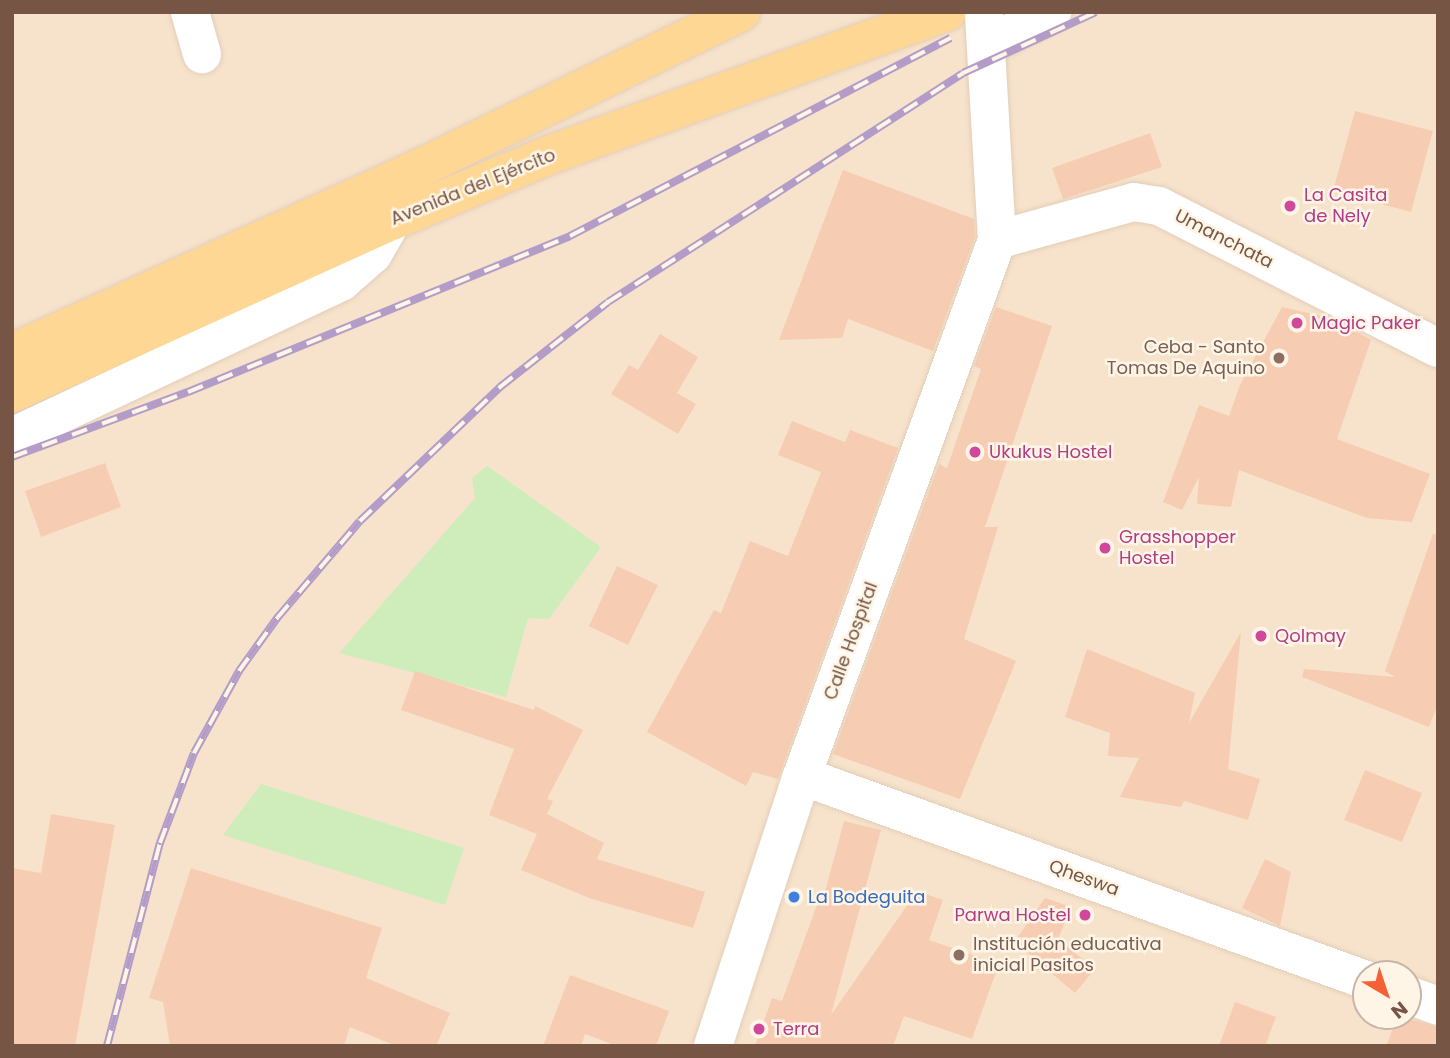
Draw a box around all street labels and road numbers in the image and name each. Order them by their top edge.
street label: Avenida del Ejército [387,144,559,230]
street label: Umanchata [1171,205,1277,273]
street label: Calle Hospital [820,579,882,703]
street label: Qheswa [1046,855,1122,901]

